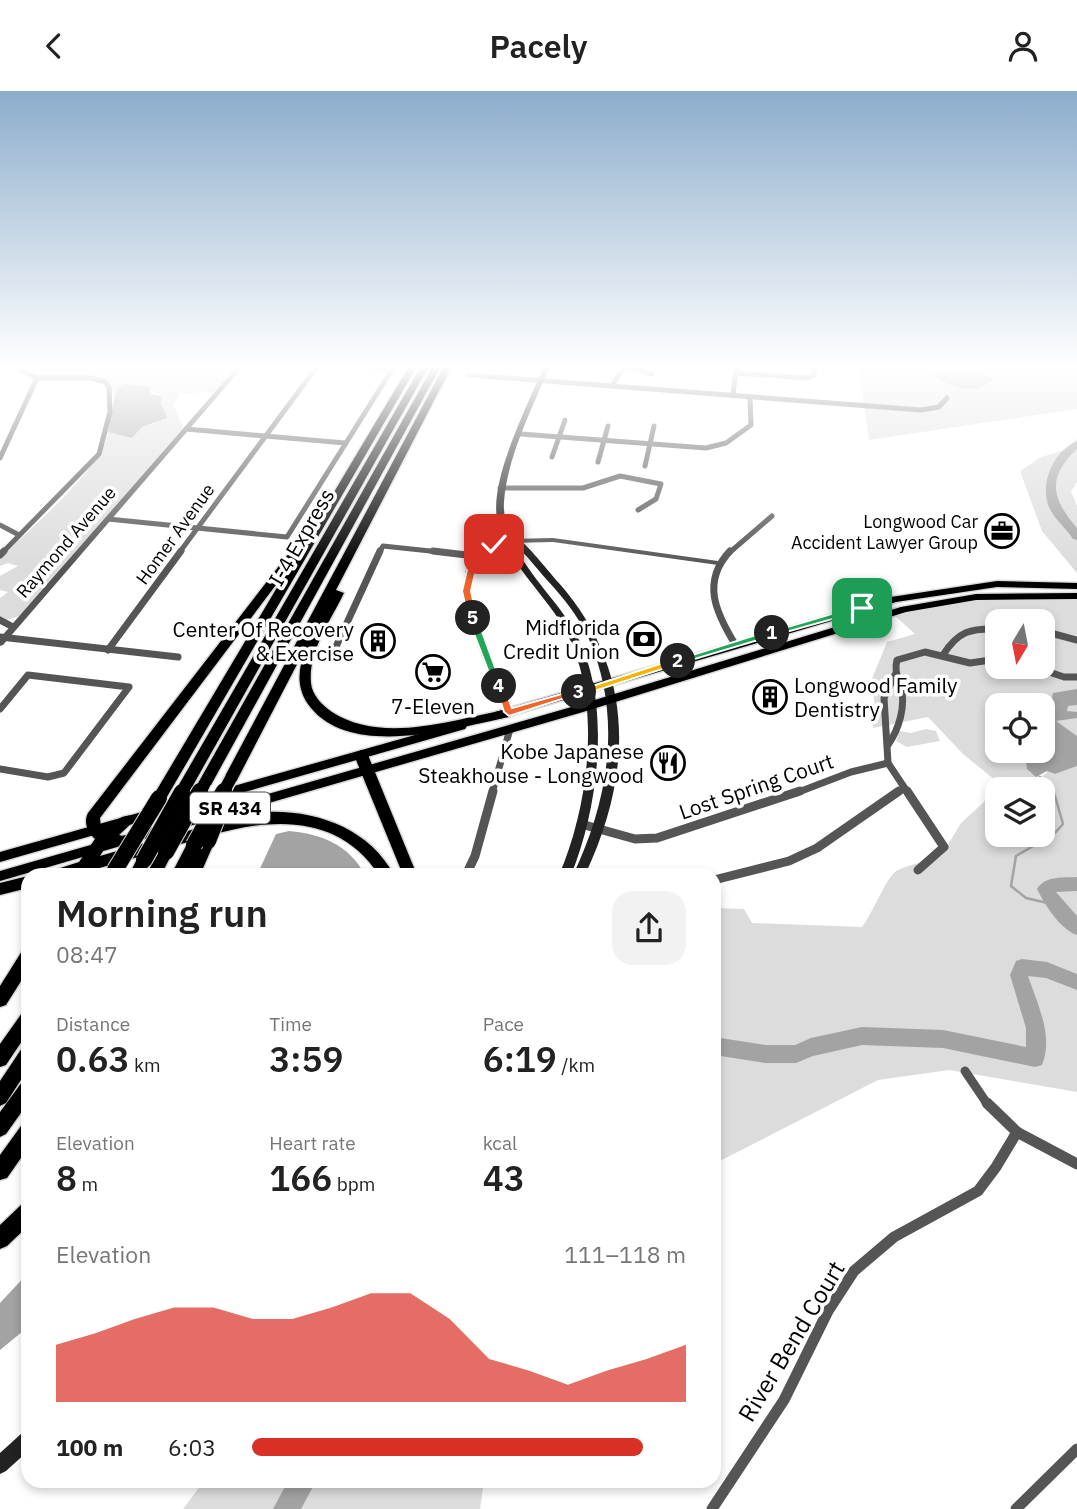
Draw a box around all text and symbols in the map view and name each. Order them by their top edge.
text: Pacely [489,25,588,67]
icon: back [35,27,73,65]
icon: person [1004,27,1042,65]
street label: Homer Avenue [131,479,219,589]
street label: Raymond Avenue [11,481,121,603]
street label: I-4 Express [262,483,340,591]
place label: Longwood Car Accident Lawyer Group [791,510,978,554]
office icon: Longwood Car Accident Lawyer Group [983,512,1021,550]
pin [464,514,524,574]
icon: check [475,525,513,563]
pin [832,578,892,638]
icon: arrive [843,589,881,627]
pin: 5 [456,601,490,635]
text: 5 [467,605,478,629]
north arrow [985,609,1055,679]
map controls [985,609,1055,847]
place label: Midflorida Credit Union [503,613,620,665]
place label: Center Of Recovery & Exercise [173,615,355,667]
pin: 1 [754,615,790,651]
bank icon: Midflorida Credit Union [625,620,663,658]
text: 1 [766,620,777,644]
building icon: Center Of Recovery & Exercise [359,622,397,660]
pin: 2 [660,643,696,679]
text: 2 [672,648,683,672]
supermarket icon: 7-Eleven [414,653,452,691]
pin: 4 [482,669,516,703]
place label: Longwood Family Dentistry [794,671,958,723]
text: 4 [493,673,504,697]
pin: 3 [562,675,596,709]
building icon: Longwood Family Dentistry [751,678,789,716]
text: 3 [573,679,584,703]
place label: 7-Eleven [391,692,475,720]
button: locate [985,693,1055,763]
place label: Kobe Japanese Steakhouse - Longwood [418,737,644,789]
restaurant icon: Kobe Japanese Steakhouse - Longwood [649,744,687,782]
street label: Lost Spring Court [675,746,837,826]
button: layers [985,777,1055,847]
road number: SR 434 [190,793,270,823]
text: Morning run [56,888,268,937]
button: share [612,891,686,965]
text: 08:47 [56,939,118,969]
text: Distance [56,1012,130,1036]
text: Time [269,1012,312,1036]
text: Pace [483,1012,524,1036]
text: 0.63 [56,1036,129,1082]
text: 3:59 [269,1036,344,1082]
text: 6:19 [483,1036,557,1082]
text: km [129,1053,161,1077]
text: /km [557,1053,595,1077]
text: Elevation [56,1131,135,1155]
text: Heart rate [269,1131,356,1155]
text: kcal [483,1131,517,1155]
text: 8 [56,1155,77,1201]
text: 166 [269,1155,332,1201]
text: 43 [483,1155,525,1201]
text: m [77,1172,98,1196]
text: bpm [332,1172,375,1196]
text: Elevation [56,1239,151,1269]
text: 111–118 m [564,1239,686,1269]
street label: River Bend Court [730,1255,852,1427]
text: 100 m [56,1432,123,1462]
text: 6:03 [168,1432,216,1462]

